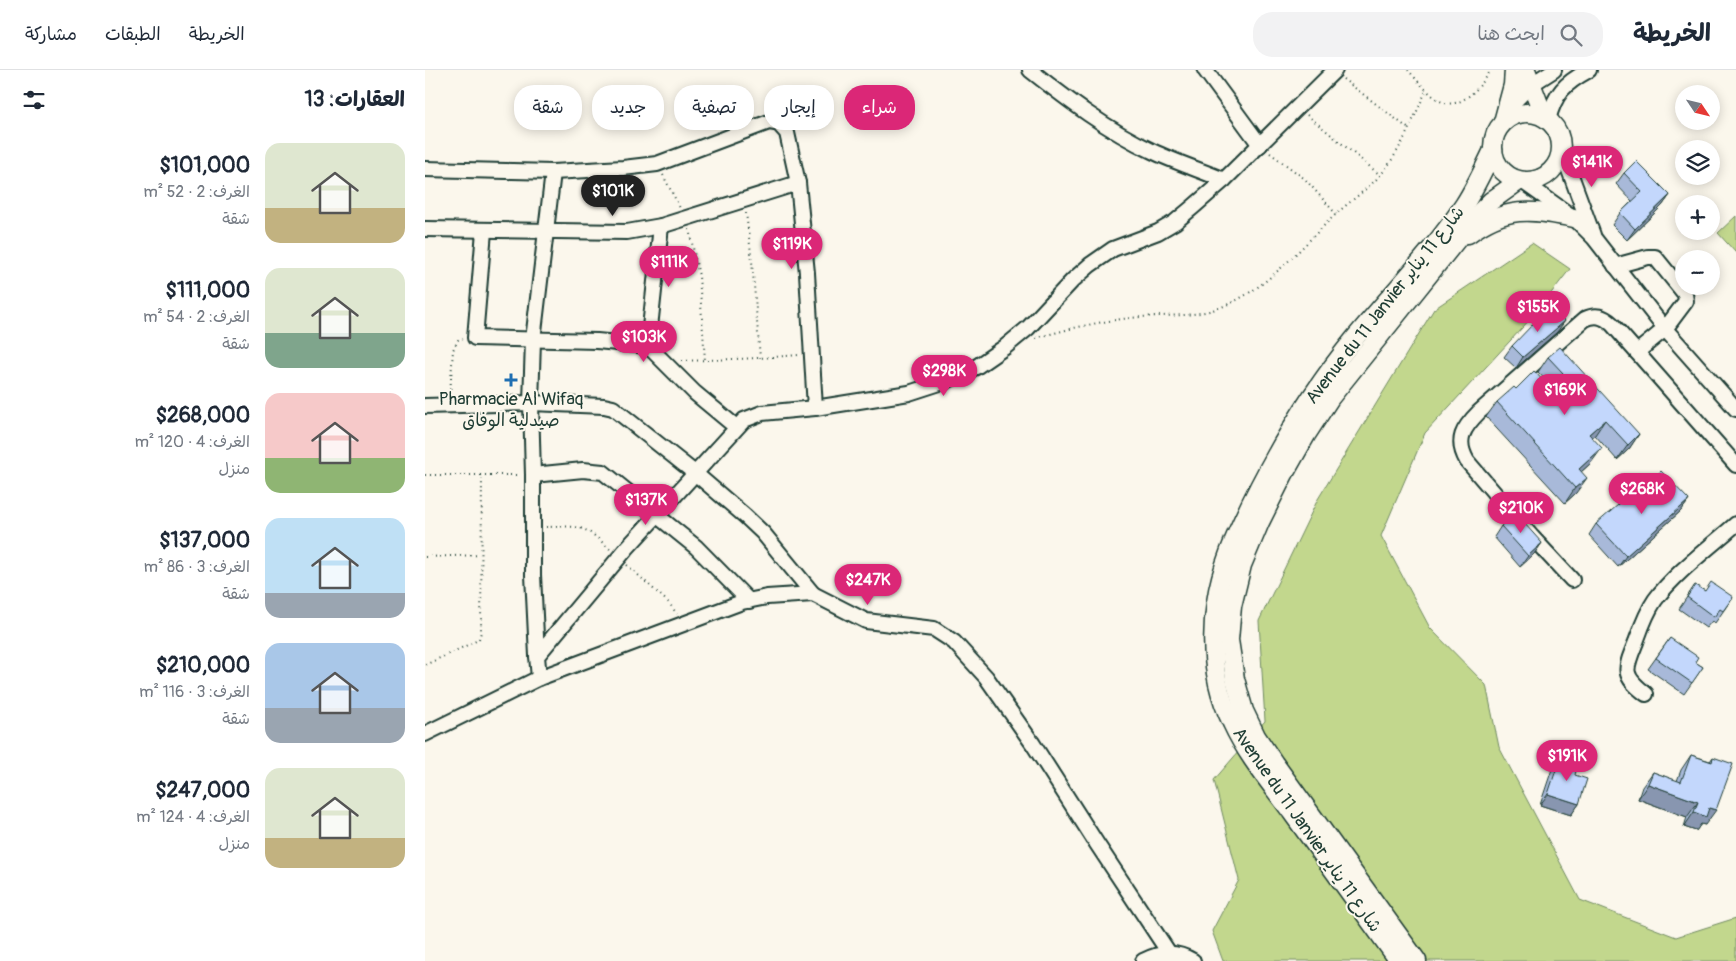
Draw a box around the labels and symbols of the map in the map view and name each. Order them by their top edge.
north arrow [1675,85,1720,130]
pin: $141K [1557,146,1627,188]
pin: $101K [578,174,648,217]
street label: Avenue du 11 Janvier شارع 11 يناير [1301,201,1469,409]
pin: $119K [757,228,827,270]
pin: $111K [634,246,704,288]
pin: $155K [1503,290,1573,333]
pin: $103K [609,320,679,363]
pin: $298K [909,354,979,397]
marker: Pharmacie Al Wifaq صيدلية الوفاق [505,374,517,386]
pin: $169K [1530,374,1600,416]
place label: Pharmacie Al Wifaq صيدلية الوفاق [439,388,584,432]
pin: $268K [1607,472,1677,515]
pin: $137K [611,484,681,526]
pin: $210K [1486,492,1556,534]
pin: $247K [833,564,903,606]
street label: Avenue du 11 Janvier شارع 11 يناير [1227,723,1387,937]
pin: $191K [1532,740,1602,782]

